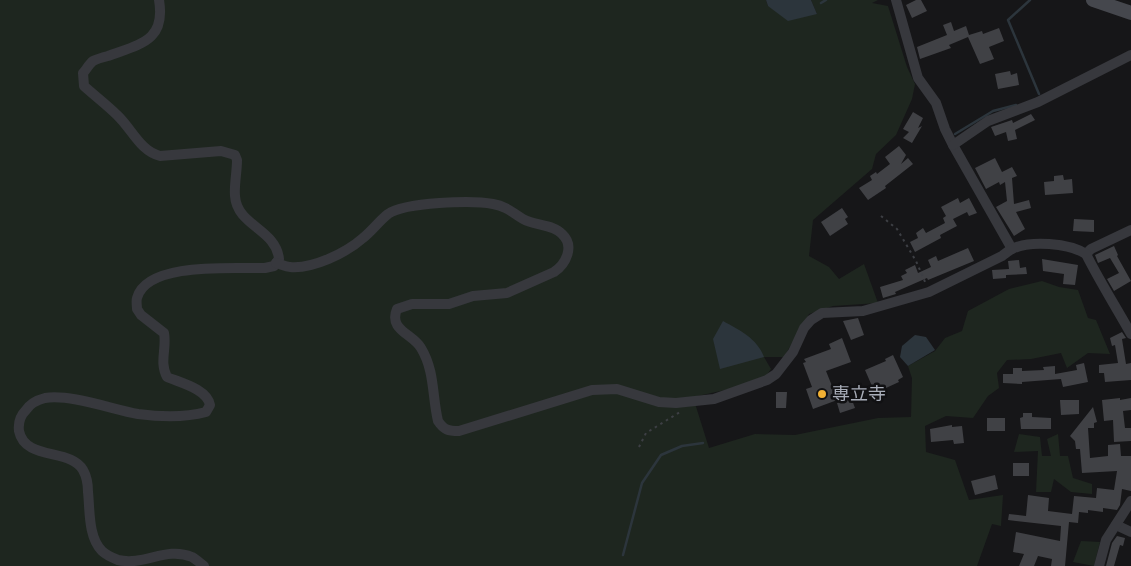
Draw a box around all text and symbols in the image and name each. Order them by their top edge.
place label: 専立寺 [832,383,886,405]
marker: 専立寺 [816,388,828,400]

